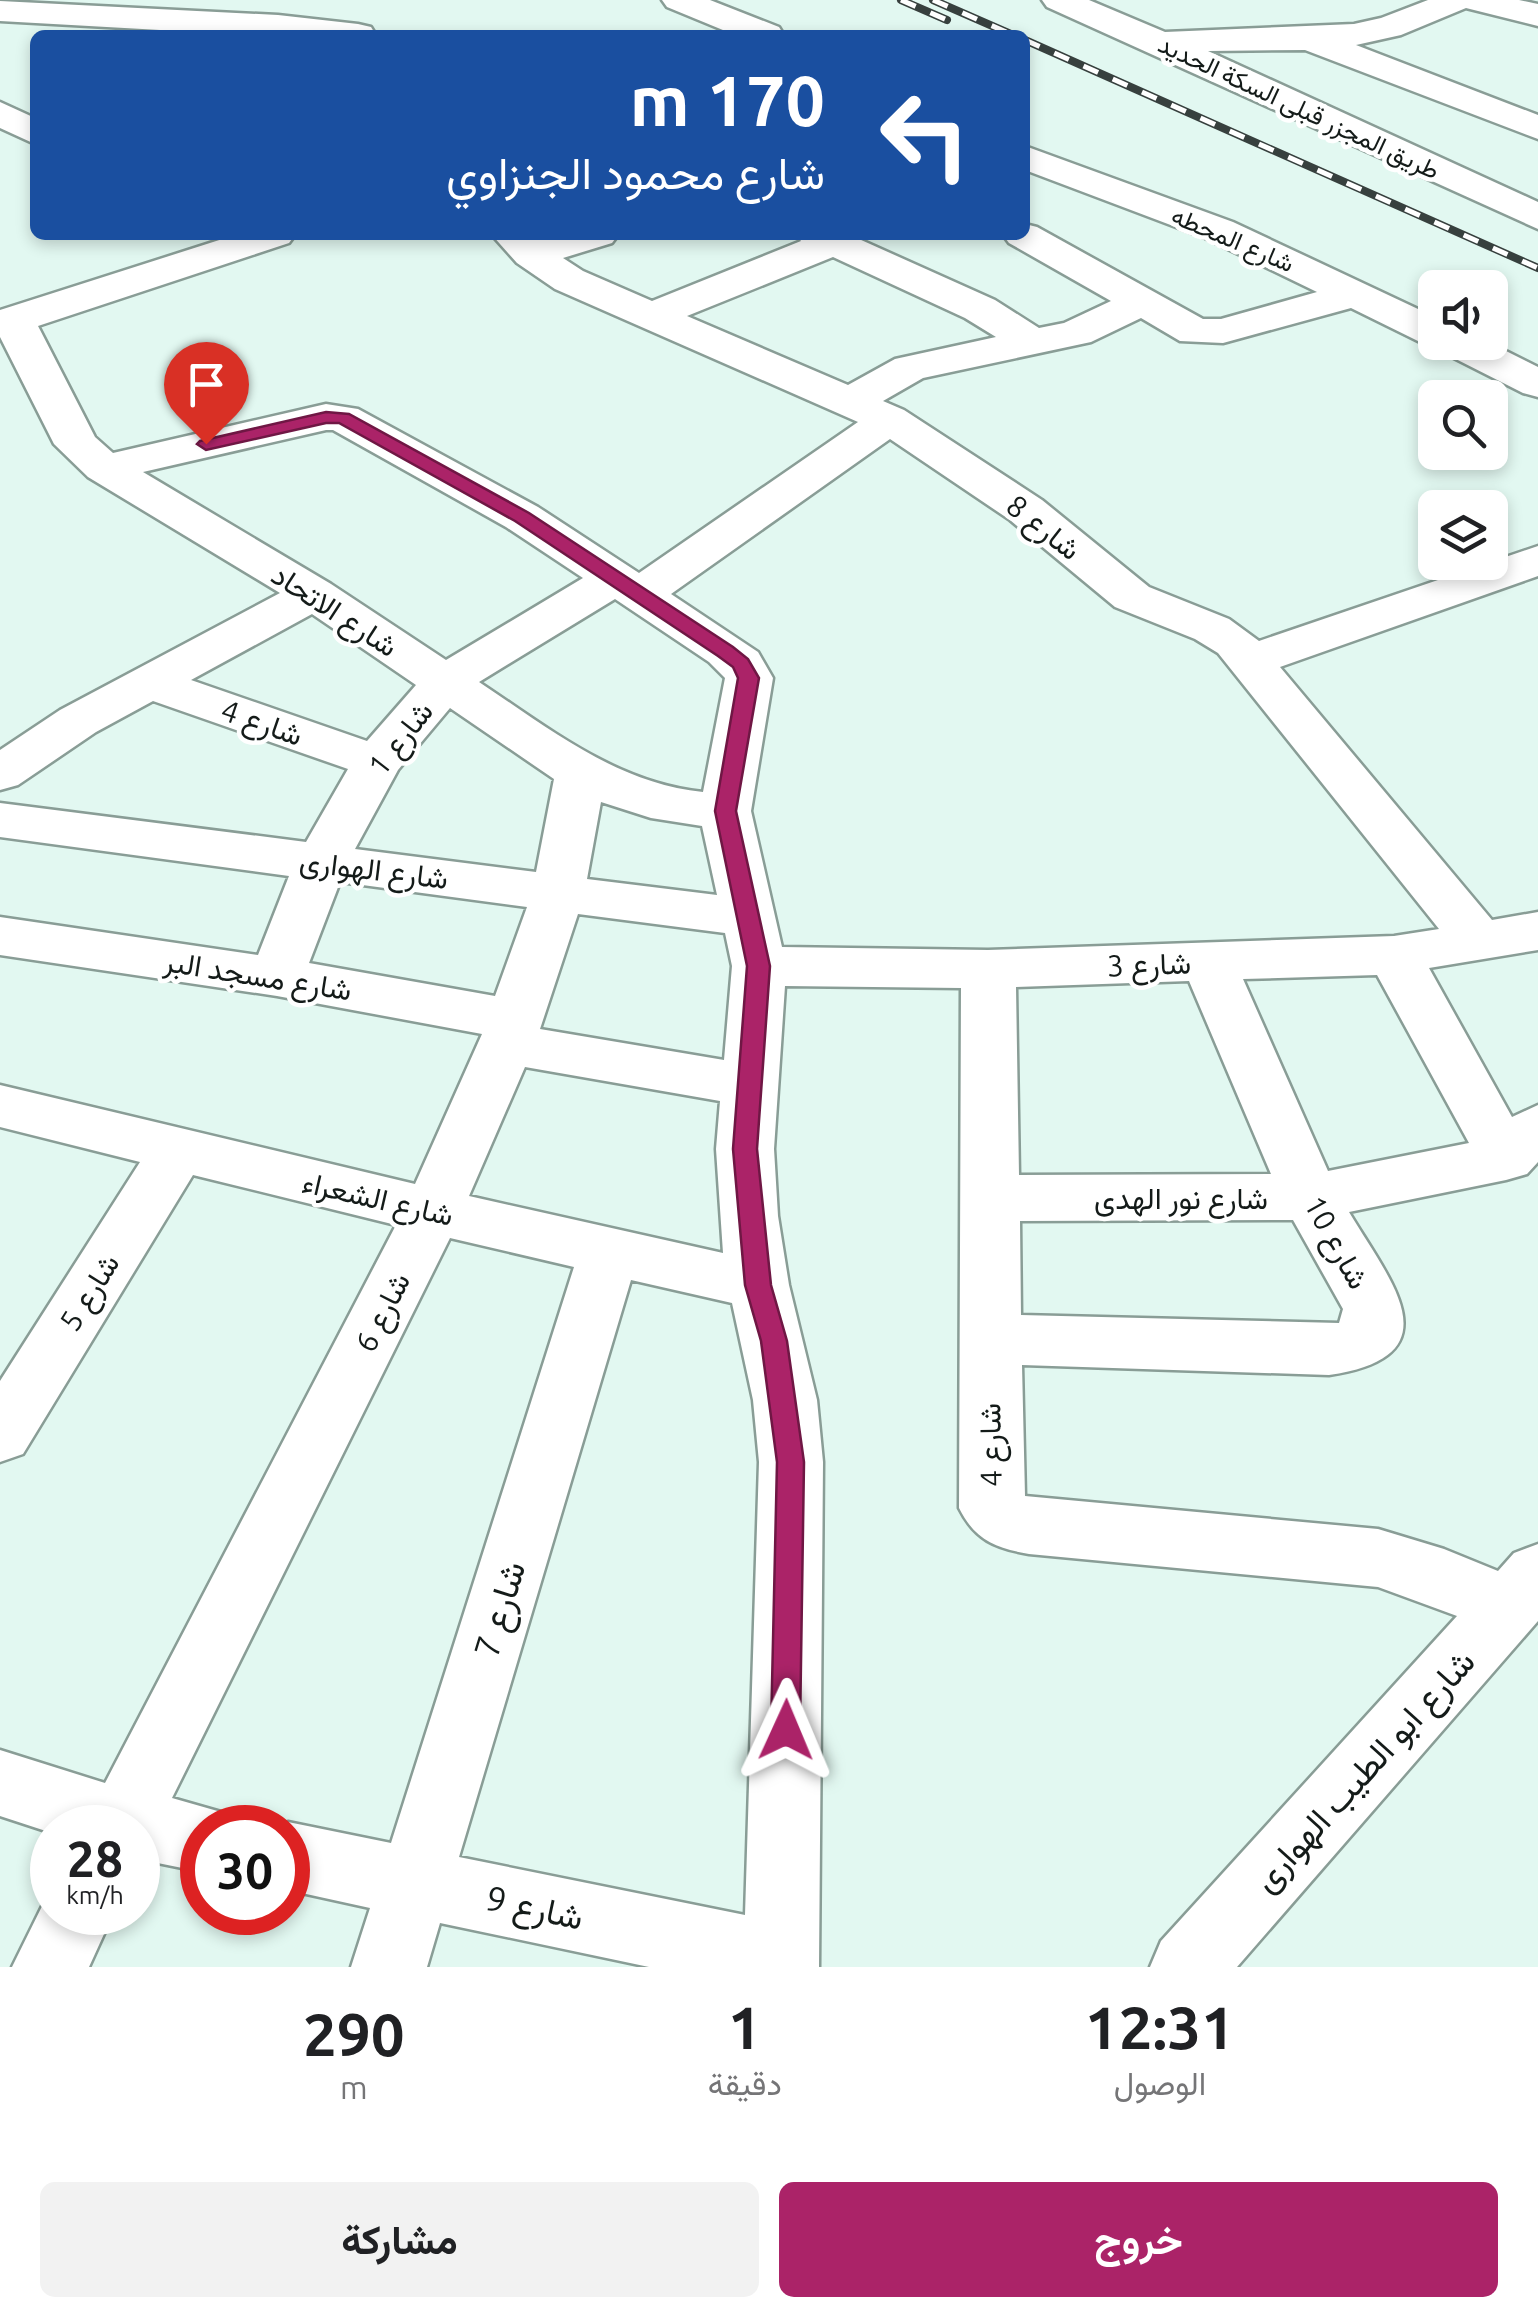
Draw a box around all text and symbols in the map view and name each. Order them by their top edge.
street label: طريق المجزر قبلى السكة الحديد [1153,30,1444,186]
text: 170 m [630,61,825,139]
icon: left [860,70,990,200]
text: شارع محمود الجنزاوي [446,147,825,198]
street label: شارع المحطه [1166,201,1298,280]
map controls [1418,270,1508,580]
button: sound [1418,270,1508,360]
pin [164,342,249,445]
icon: arrive [179,357,234,412]
button: search [1418,380,1508,470]
street label: شارع 8 [998,488,1088,569]
button: layers [1418,490,1508,580]
street label: شارع الاتحاد [264,557,404,667]
street label: شارع 4 [215,692,307,756]
street label: شارع 1 [361,694,442,784]
street label: شارع الهوارى [297,843,450,899]
street label: شارع مسجد البر [160,943,354,1011]
street label: شارع 3 [1106,946,1192,986]
street label: شارع الشعراء [298,1164,457,1236]
street label: شارع نور الهدى [1094,1181,1268,1219]
street label: شارع 10 [1294,1190,1376,1296]
street label: شارع 5 [52,1247,129,1339]
street label: شارع 6 [348,1267,420,1359]
street label: شارع 4 [972,1403,1012,1487]
street label: شارع 7 [466,1556,537,1663]
street label: شارع ابو الطيب الهوارى [1244,1641,1486,1902]
position arrow [734,1678,838,1782]
speed limit sign: 30 [180,1805,310,1935]
text: 28 [67,1830,123,1886]
street label: شارع 9 [482,1877,587,1942]
text: km/h [66,1881,124,1909]
text: 1 [728,1993,762,2060]
text: 12:31 [1085,1993,1235,2060]
text: 290 [303,2000,405,2067]
text: دقيقة [708,2065,782,2101]
text: الوصول [1114,2065,1206,2101]
text: m [340,2069,368,2105]
button: مشاركة [40,2182,759,2297]
button: خروج [779,2182,1498,2297]

